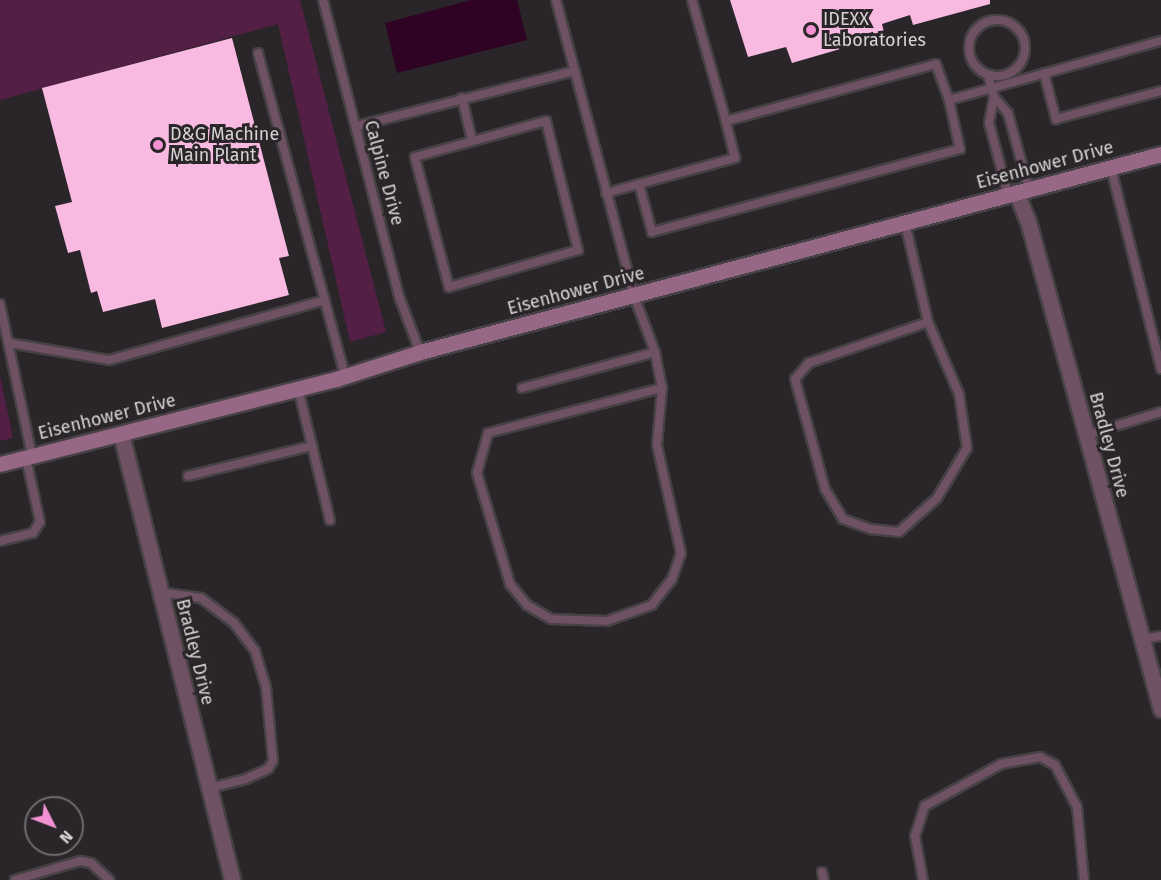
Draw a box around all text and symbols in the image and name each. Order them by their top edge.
place label: IDEXX Laboratories [823,9,926,52]
marker: IDEXX Laboratories [804,23,818,37]
street label: Calpine Drive [360,118,408,228]
place label: D&G Machine Main Plant [170,124,279,166]
street label: Eisenhower Drive [974,136,1116,194]
marker: D&G Machine Main Plant [151,138,165,152]
street label: Eisenhower Drive [505,262,647,320]
street label: Eisenhower Drive [36,389,178,445]
street label: Bradley Drive [1085,390,1133,500]
street label: Bradley Drive [171,597,219,707]
north arrow [24,796,84,856]
text: N [56,827,77,847]

